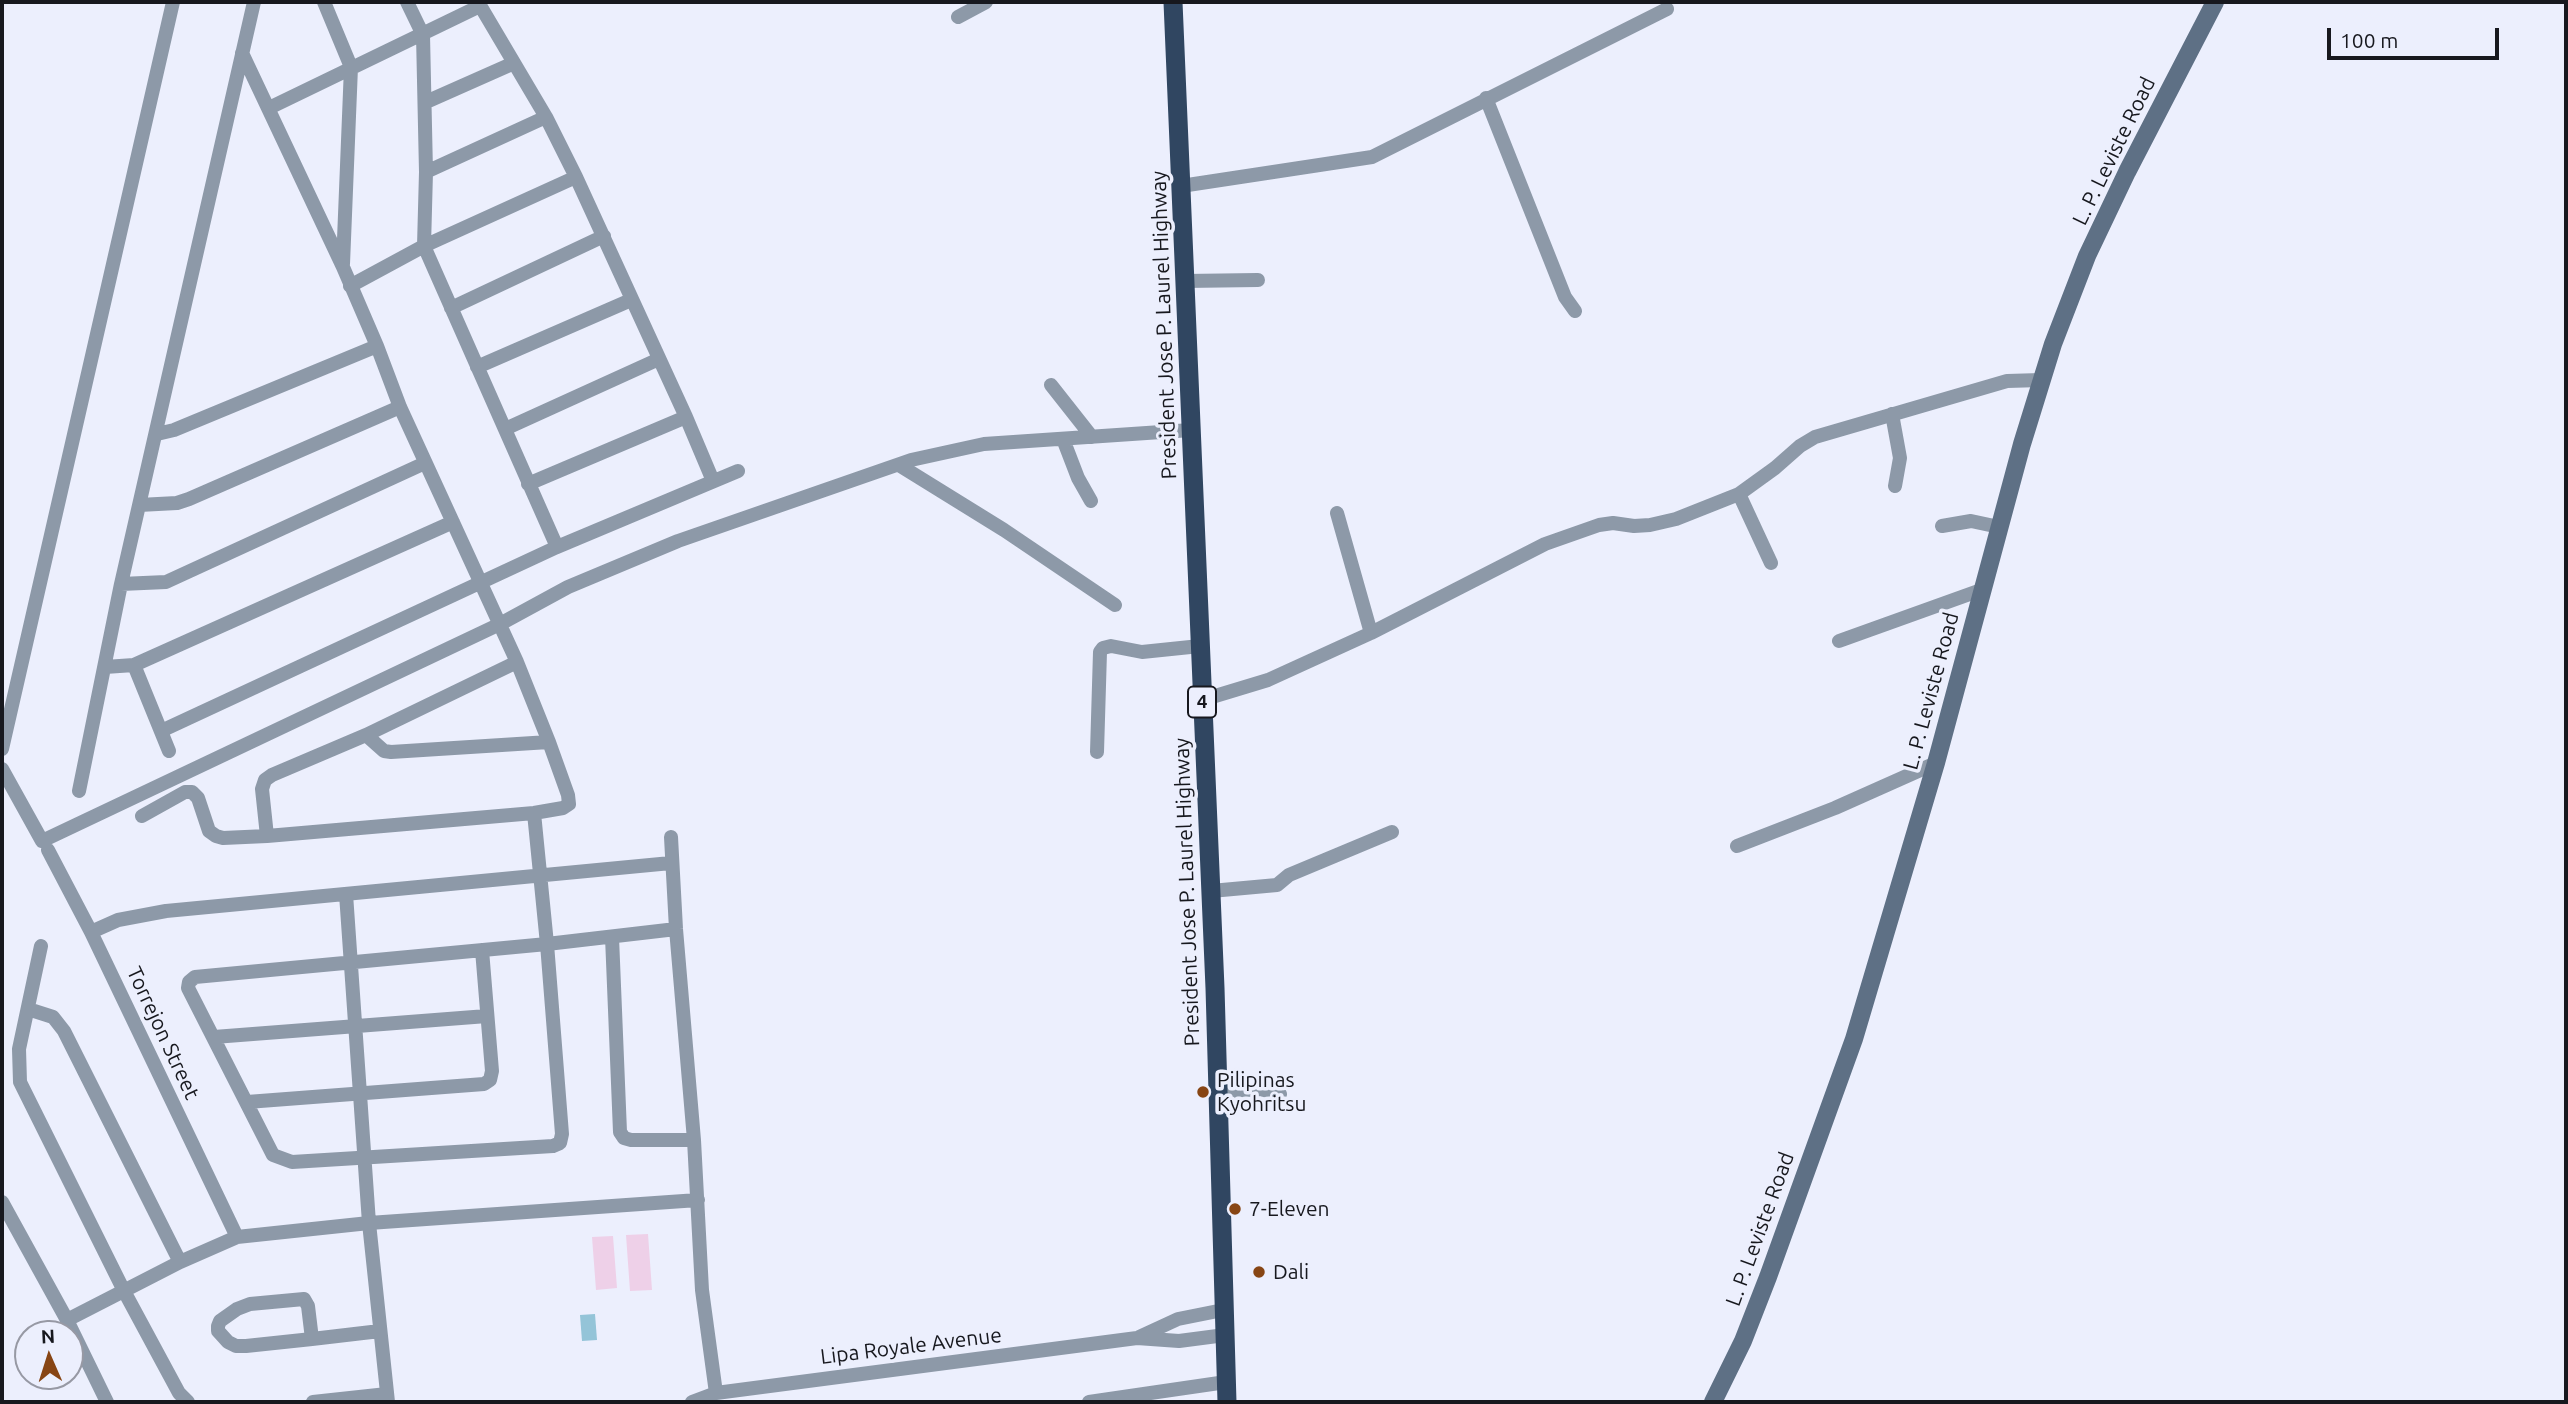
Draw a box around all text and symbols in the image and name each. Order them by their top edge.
scale bar [2330,14,2502,58]
text: 100 m [2340,28,2398,52]
street label: L. P. Leviste Road [2067,73,2161,229]
street label: President Jose P. Laurel Highway [1146,170,1182,480]
street label: L. P. Leviste Road [1898,610,1964,772]
road number: 4 [1188,687,1216,718]
street label: President Jose P. Laurel Highway [1169,737,1205,1047]
street label: Torrejon Street [121,963,205,1103]
place label: Pilipinas Kyohritsu [1217,1067,1306,1117]
marker: Pilipinas Kyohritsu [1195,1084,1211,1100]
street label: L. P. Leviste Road [1720,1149,1800,1309]
place label: 7-Eleven [1249,1196,1330,1222]
marker: 7-Eleven [1227,1201,1243,1217]
place label: Dali [1273,1259,1309,1285]
marker: Dali [1251,1264,1267,1280]
north arrow [14,1320,84,1390]
street label: Lipa Royale Avenue [819,1322,1003,1370]
text: N [40,1325,56,1347]

